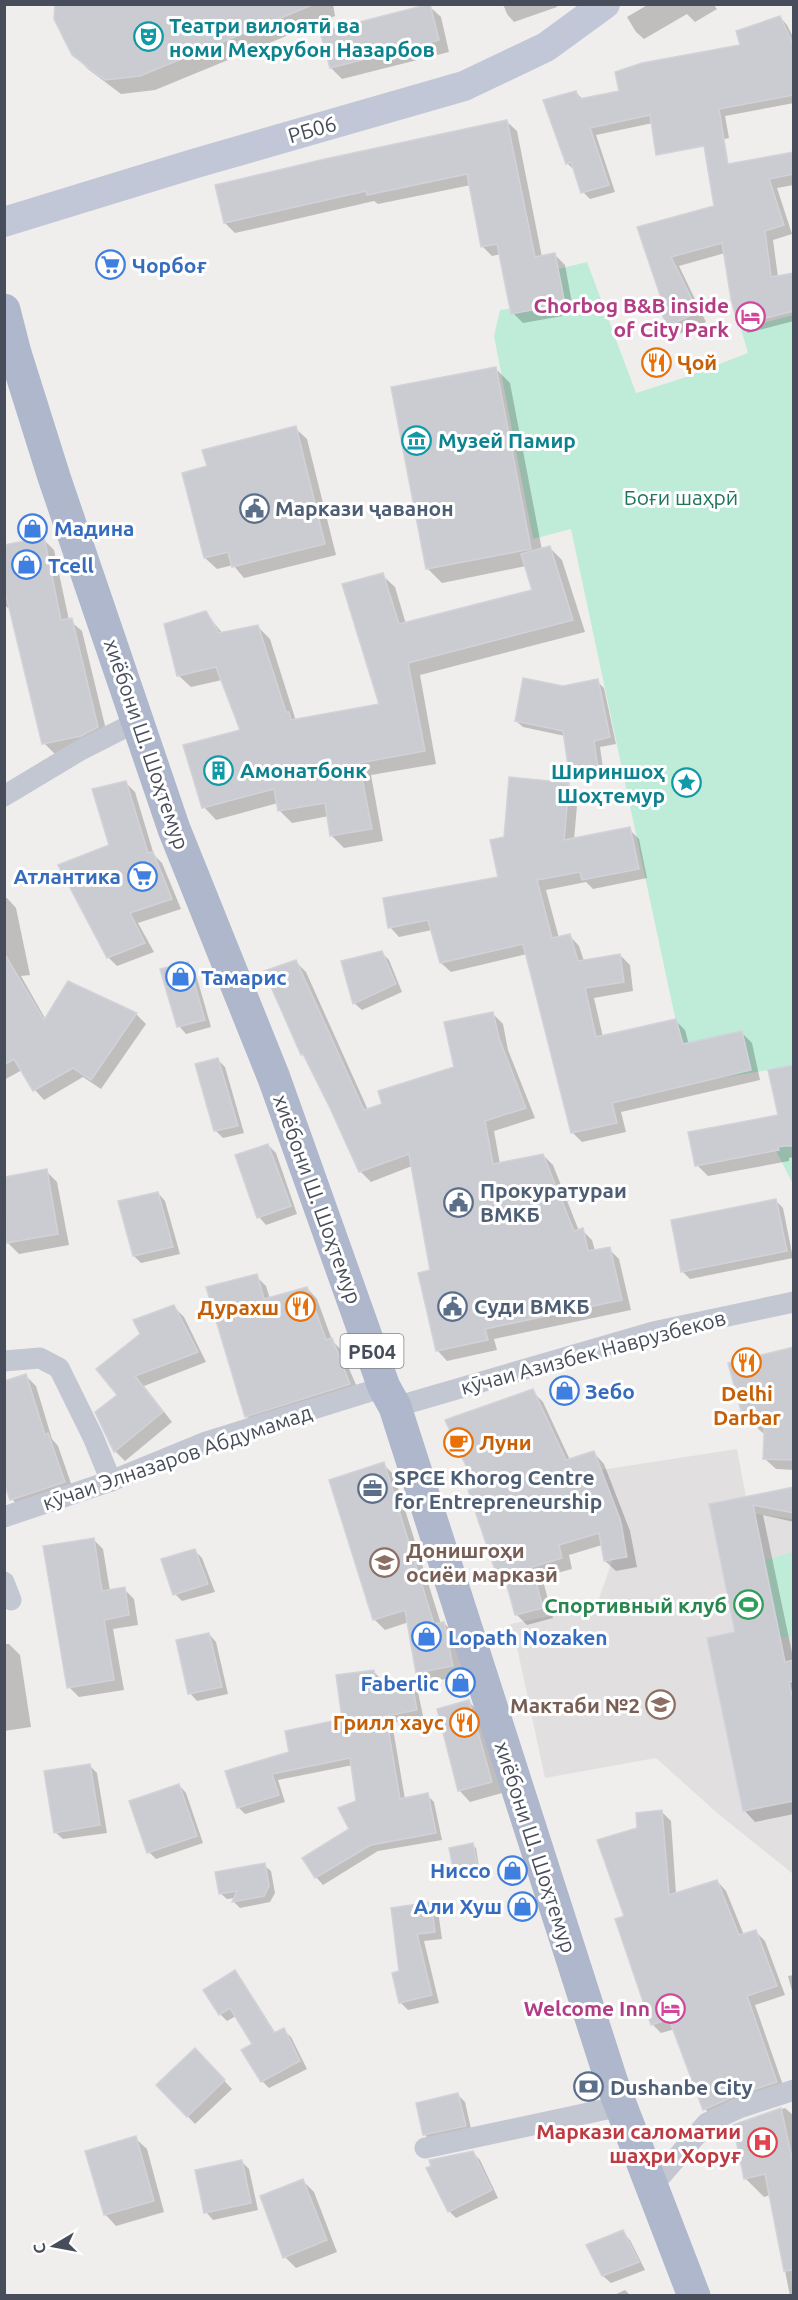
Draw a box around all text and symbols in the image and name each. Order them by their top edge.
place label: Театри вилоятӣ ва номи Меҳрубон Назарбов [169,13,435,61]
theatre icon: Театри вилоятӣ ва номи Меҳрубон Назарбов [132,21,164,53]
street label: РБ06 [285,111,339,147]
supermarket icon: Чорбоғ [95,249,127,281]
place label: Чорбоғ [132,253,207,277]
place label: Chorbog B&B inside of City Park [534,293,729,341]
hotel icon: Chorbog B&B inside of City Park [734,301,766,333]
restaurant icon: Ҷой [640,346,672,378]
place label: Ҷой [677,350,717,374]
museum icon: Музей Памир [401,424,433,456]
place label: Музей Памир [438,428,576,452]
park label: Боғи шаҳрӣ [624,485,738,509]
public building icon: Маркази ҷаванон [238,492,270,524]
place label: Маркази ҷаванон [275,496,454,520]
shop icon: Мадина [17,512,49,544]
place label: Мадина [54,516,135,540]
shop icon: Tcell [11,549,43,581]
place label: Tcell [48,553,94,577]
street label: хиёбони Ш. Шоҳтемур [100,636,194,852]
building icon: Амонатбонк [203,754,235,786]
place label: Амонатбонк [240,758,367,782]
place label: Шириншоҳ Шоҳтемур [551,759,665,807]
place icon: Шириншоҳ Шоҳтемур [670,767,702,799]
supermarket icon: Атлантика [126,860,158,892]
place label: Атлантика [13,864,121,888]
shop icon: Тамарис [164,961,196,993]
place label: Тамарис [201,965,287,989]
street label: хиёбони Ш. Шоҳтемур [269,1091,367,1307]
place label: Прокуратураи ВМКБ [480,1178,627,1226]
public building icon: Прокуратураи ВМКБ [443,1186,475,1218]
public building icon: Суди ВМКБ [437,1290,469,1322]
restaurant icon: Дурахш [284,1291,316,1323]
place label: Суди ВМКБ [474,1294,590,1318]
place label: Дурахш [198,1295,279,1319]
street label: кӯчаи Азизбек Наврузбеков [458,1305,728,1399]
road number: РБ04 [340,1334,404,1368]
restaurant icon: Delhi Darbar [731,1346,763,1378]
shop icon: Зебо [548,1375,580,1407]
place label: Зебо [585,1379,635,1403]
place label: Delhi Darbar [713,1381,781,1429]
street label: кӯчаи Элназаров Абдумамад [39,1400,315,1514]
cafe icon: Луни [442,1426,474,1458]
place label: Луни [479,1430,531,1454]
place label: SPCE Khorog Centre for Entrepreneurship [394,1465,602,1513]
office icon: SPCE Khorog Centre for Entrepreneurship [357,1473,389,1505]
place label: Донишгоҳи осиёи марказӣ [406,1538,558,1586]
school or university icon: Донишгоҳи осиёи марказӣ [369,1546,401,1578]
sports icon: Спортивный клуб [732,1589,764,1621]
place label: Спортивный клуб [544,1593,727,1617]
shop icon: Lopath Nozaken [411,1621,443,1653]
place label: Lopath Nozaken [448,1625,608,1649]
shop icon: Faberlic [444,1667,476,1699]
place label: Faberlic [361,1671,439,1695]
school or university icon: Мактаби №2 [645,1689,677,1721]
place label: Мактаби №2 [510,1693,640,1717]
restaurant icon: Грилл хаус [449,1706,481,1738]
place label: Грилл хаус [333,1710,444,1734]
street label: хиёбони Ш. Шоҳтемур [490,1738,582,1956]
shop icon: Ниссо [496,1854,528,1886]
place label: Ниссо [430,1858,491,1882]
shop icon: Али Хуш [507,1890,539,1922]
place label: Али Хуш [414,1894,502,1918]
hotel icon: Welcome Inn [655,1992,687,2024]
place label: Welcome Inn [524,1996,650,2020]
bank icon: Dushanbe City [573,2071,605,2103]
place label: Dushanbe City [610,2075,753,2099]
place label: Маркази саломатии шаҳри Хоруғ [536,2119,742,2167]
hospital icon: Маркази саломатии шаҳри Хоруғ [746,2127,778,2159]
north arrow [24,2216,84,2276]
text: С [29,2242,49,2255]

